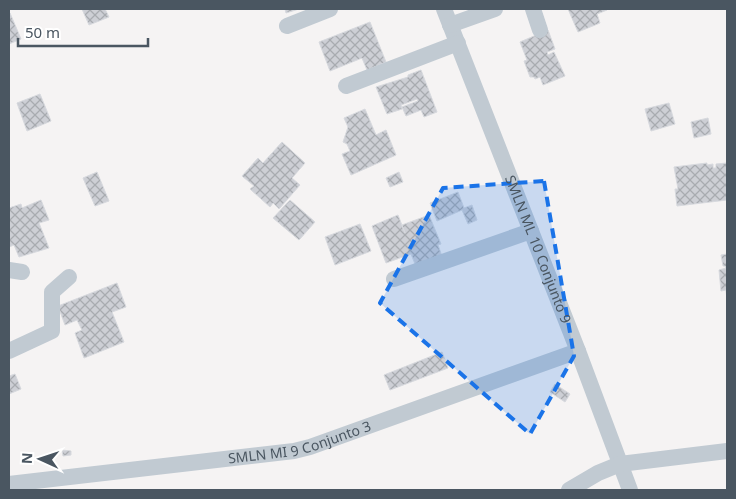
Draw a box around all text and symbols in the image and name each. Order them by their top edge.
scale bar [18,15,148,47]
text: 50 m [25,22,60,42]
street label: SMLN ML 10 Conjunto 9 [501,172,576,326]
street label: SMLN MI 9 Conjunto 3 [227,416,373,468]
north arrow [15,434,65,484]
text: N [17,452,36,464]

